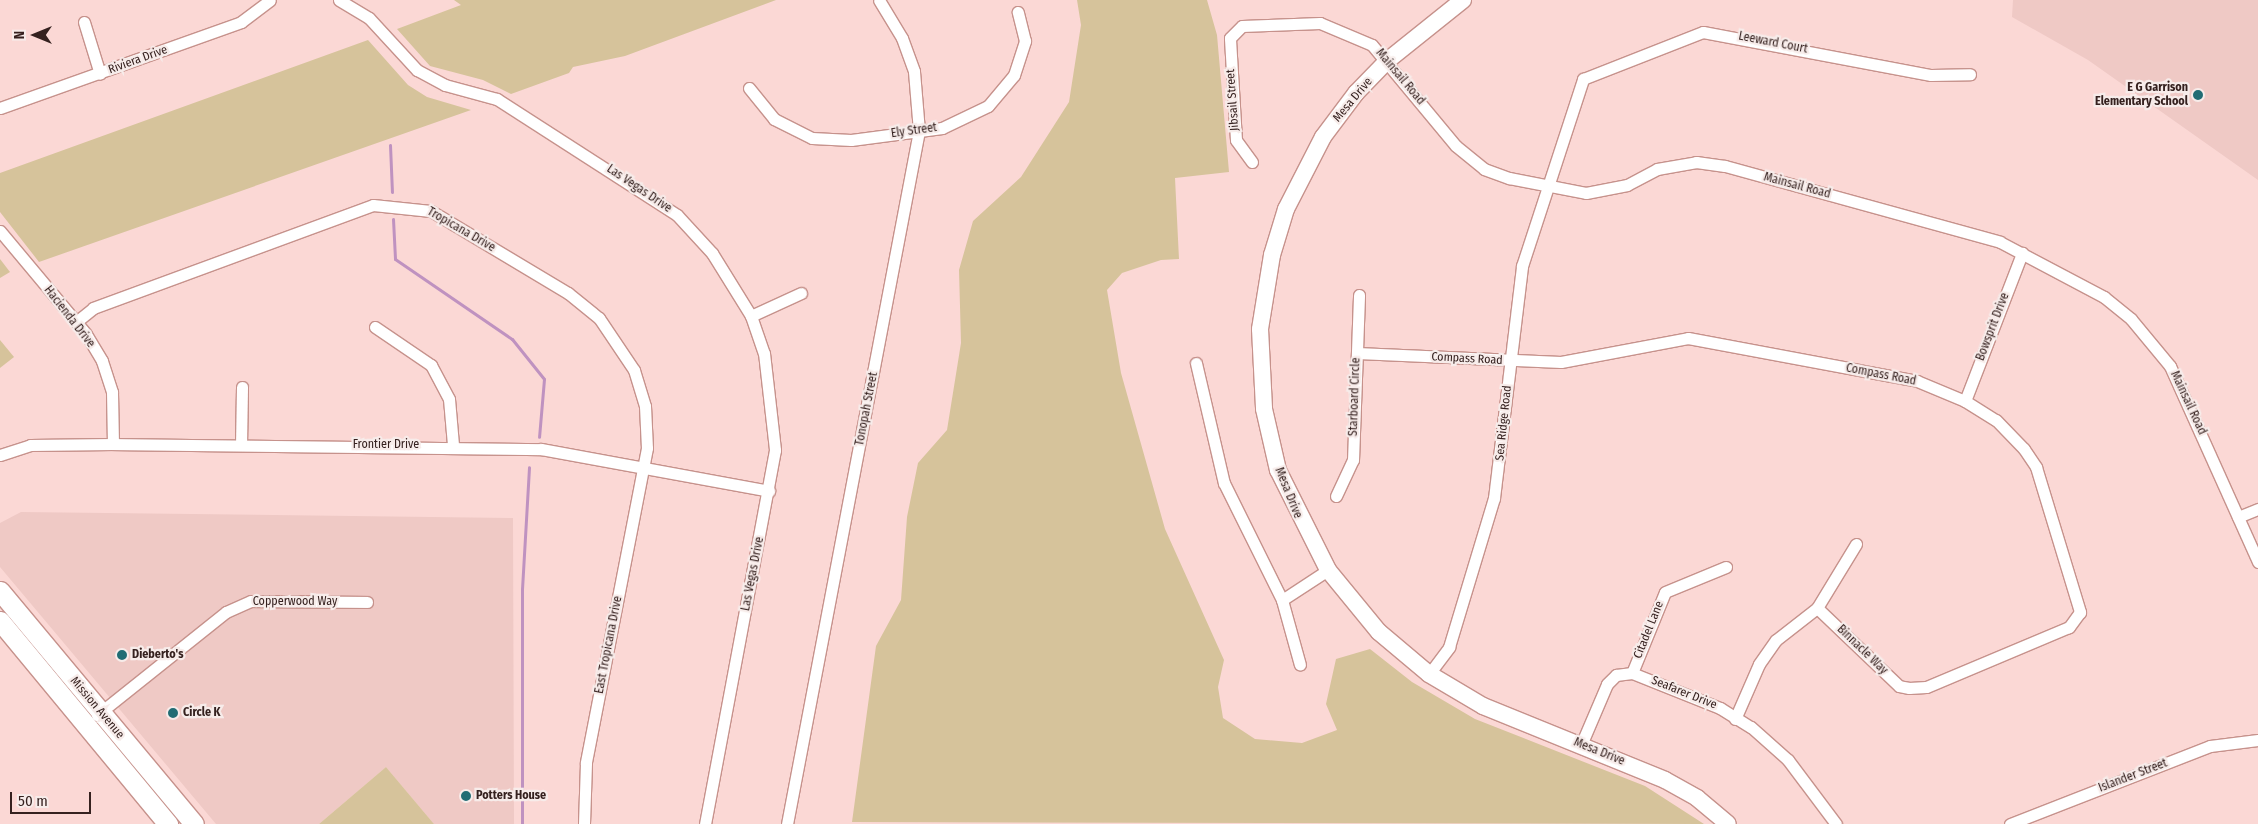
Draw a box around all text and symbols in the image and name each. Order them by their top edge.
north arrow [10,10,60,60]
street label: Leeward Court [1737,29,1809,57]
text: N [11,31,28,39]
street label: Riviera Drive [107,43,169,77]
street label: Mainsail Road [1372,46,1428,108]
street label: Jibsail Street [1224,69,1242,131]
street label: Mesa Drive [1330,75,1376,125]
place label: E G Garrison Elementary School [2095,81,2188,109]
marker: E G Garrison Elementary School [2192,89,2204,101]
street label: Ely Street [890,121,938,141]
street label: Las Vegas Drive [604,162,674,216]
street label: Mainsail Road [1762,170,1832,202]
street label: Tropicana Drive [424,205,498,255]
street label: Hacienda Drive [41,283,97,351]
street label: Bowsprit Drive [1973,291,2013,363]
street label: Compass Road [1431,350,1503,368]
street label: Starboard Circle [1346,357,1364,437]
street label: Compass Road [1845,361,1917,389]
street label: Mainsail Road [2167,369,2209,437]
street label: Tonopah Street [853,371,881,447]
street label: Sea Ridge Road [1493,385,1515,461]
street label: Frontier Drive [353,438,419,452]
street label: Mesa Drive [1271,465,1305,521]
street label: Las Vegas Drive [739,536,767,612]
street label: Copperwood Way [253,595,337,609]
street label: East Tropicana Drive [592,595,626,695]
street label: Citadel Lane [1631,599,1667,661]
street label: Binnacle Way [1834,622,1890,678]
place label: Dieberto's [132,648,183,662]
marker: Dieberto's [116,649,128,661]
street label: Seafarer Drive [1649,673,1719,713]
street label: Mission Avenue [67,674,127,742]
place label: Circle K [183,706,220,720]
marker: Circle K [167,707,179,719]
street label: Mesa Drive [1571,735,1627,769]
street label: Islander Street [2097,756,2169,796]
scale bar [12,782,94,814]
place label: Potters House [476,789,546,803]
marker: Potters House [460,790,472,802]
text: 50 m [18,792,48,810]

